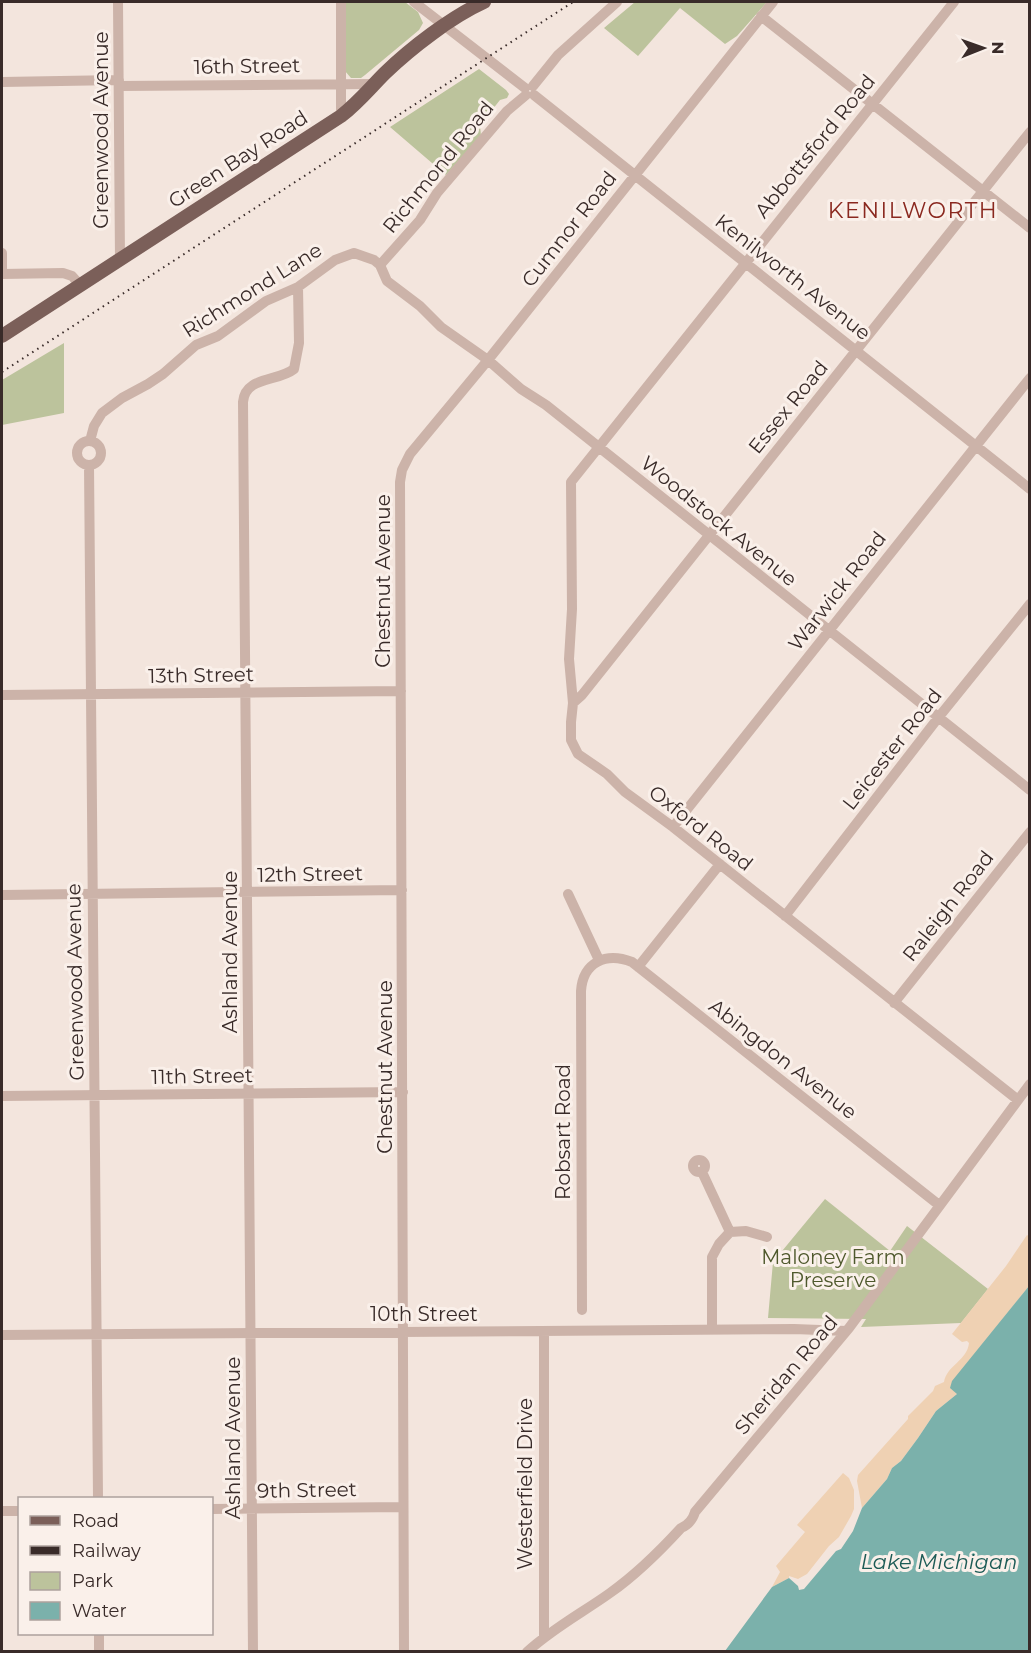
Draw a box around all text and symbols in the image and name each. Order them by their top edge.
north arrow [953,18,1013,78]
street label: Greenwood Avenue [89,31,113,229]
text: N [988,41,1007,54]
street label: 16th Street [193,53,301,79]
street label: Abbottsford Road [750,69,880,223]
street label: Richmond Road [377,96,499,238]
street label: Green Bay Road [164,105,312,213]
street label: Cumnor Road [516,166,622,292]
district label: KENILWORTH [828,197,998,224]
street label: Kenilworth Avenue [711,209,875,345]
street label: Richmond Lane [178,238,326,342]
street label: Essex Road [743,356,833,458]
street label: Woodstock Avenue [636,451,802,591]
street label: Chestnut Avenue [371,494,395,668]
street label: Warwick Road [783,527,891,655]
street label: 13th Street [148,662,254,688]
street label: Leicester Road [837,684,947,814]
street label: Oxford Road [644,780,758,876]
street label: Raleigh Road [897,846,999,966]
street label: 12th Street [257,861,363,887]
street label: Ashland Avenue [218,871,242,1033]
street label: Greenwood Avenue [61,883,89,1081]
street label: Chestnut Avenue [373,980,397,1154]
street label: Abingdon Avenue [704,994,862,1124]
street label: 11th Street [151,1063,253,1089]
street label: Robsart Road [551,1064,575,1200]
park label: Maloney Farm Preserve [761,1245,905,1292]
street label: 10th Street [370,1302,478,1326]
street label: Sheridan Road [729,1311,843,1439]
street label: Ashland Avenue [221,1357,245,1519]
street label: Westerfield Drive [513,1398,537,1570]
street label: 9th Street [257,1477,357,1503]
legend [18,1497,213,1635]
text: Road [72,1510,119,1532]
text: Railway [72,1540,141,1562]
water label: Lake Michigan [861,1549,1017,1574]
text: Park [72,1570,113,1592]
text: Water [72,1600,127,1622]

